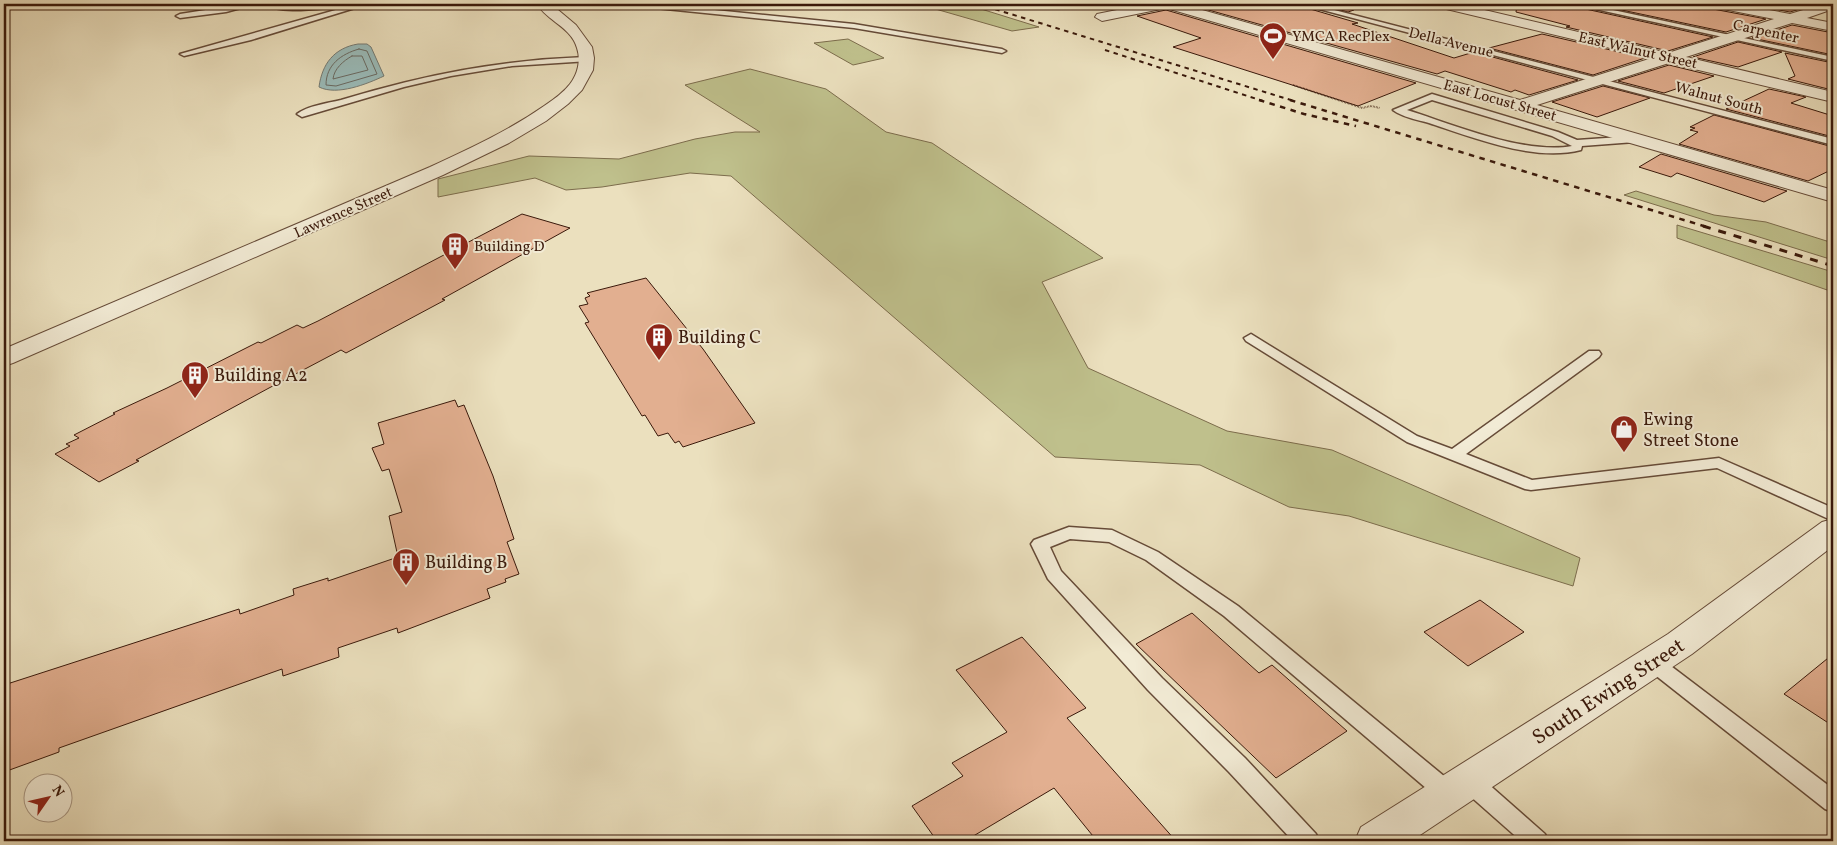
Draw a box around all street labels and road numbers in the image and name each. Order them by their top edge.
street label: Carpenter [1731,15,1801,50]
street label: Della Avenue [1406,23,1495,64]
street label: East Walnut Street [1576,28,1699,75]
street label: East Locust Street [1441,75,1559,128]
street label: Walnut South [1672,78,1765,121]
street label: Lawrence Street [291,182,396,244]
street label: South Ewing Street [1527,632,1691,752]

